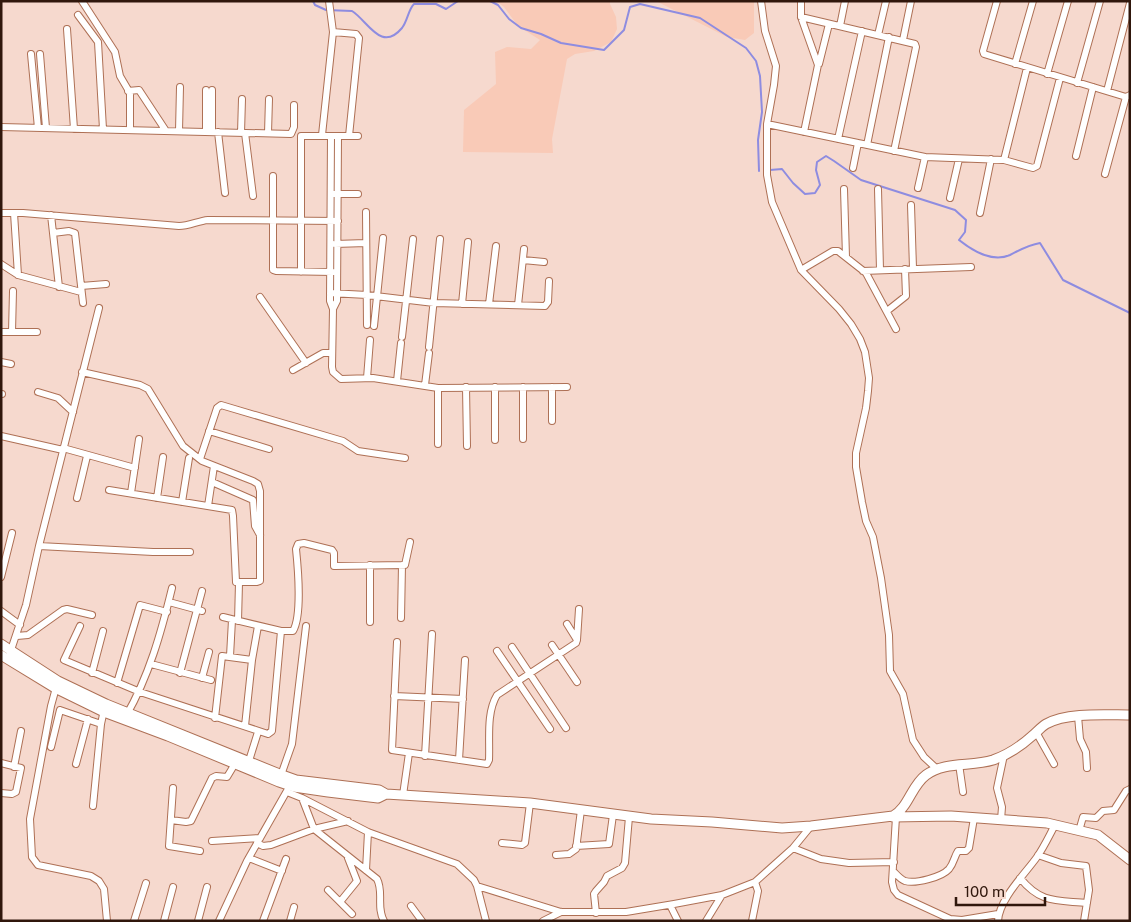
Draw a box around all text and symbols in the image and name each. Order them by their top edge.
scale bar [956,874,1045,906]
text: 100 m [964,883,1005,900]

